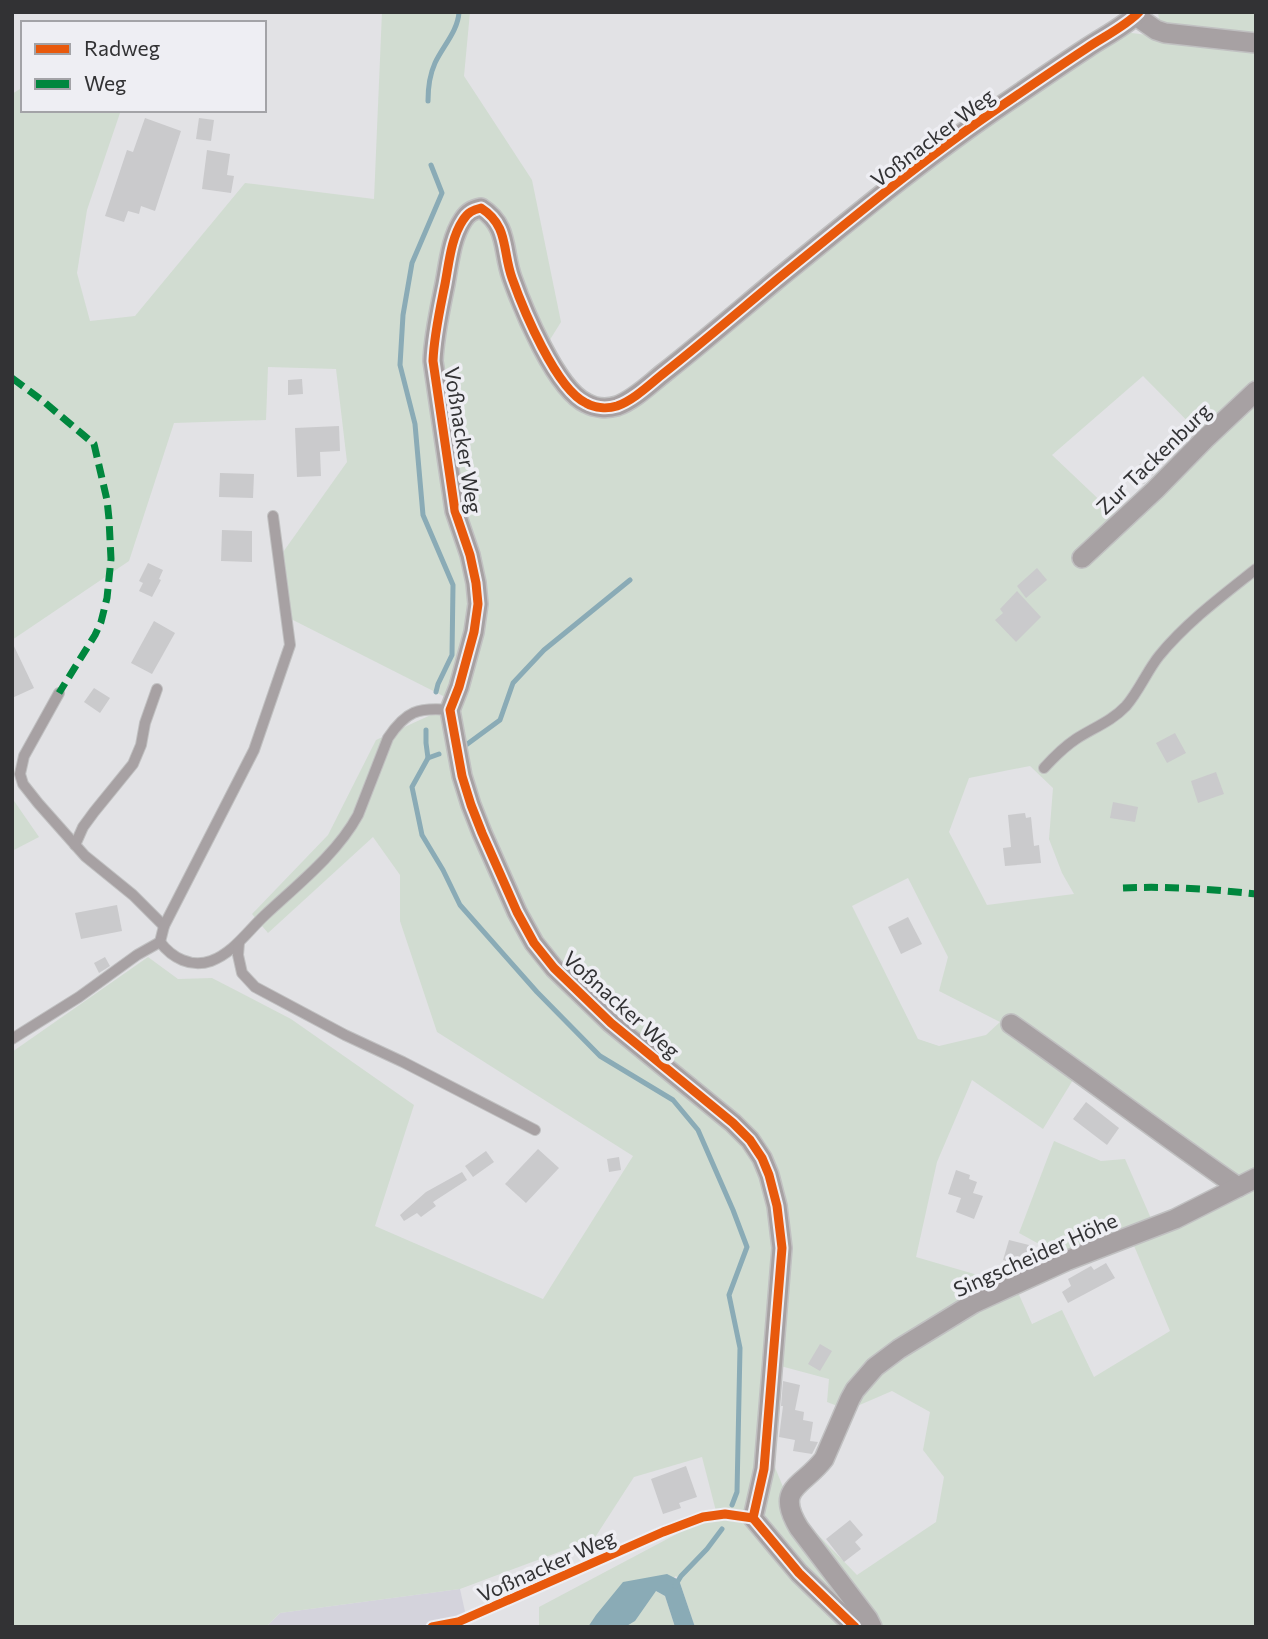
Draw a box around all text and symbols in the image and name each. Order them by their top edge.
legend [21,21,266,112]
text: Radweg [84,35,160,60]
text: Weg [84,70,126,95]
street label: Voßnacker Weg [865,82,999,192]
street label: Voßnacker Weg [440,365,488,515]
street label: Zur Tackenburg [1091,397,1215,519]
street label: Voßnacker Weg [559,945,685,1063]
street label: Singscheider Höhe [949,1207,1121,1301]
street label: Voßnacker Weg [473,1523,619,1607]

